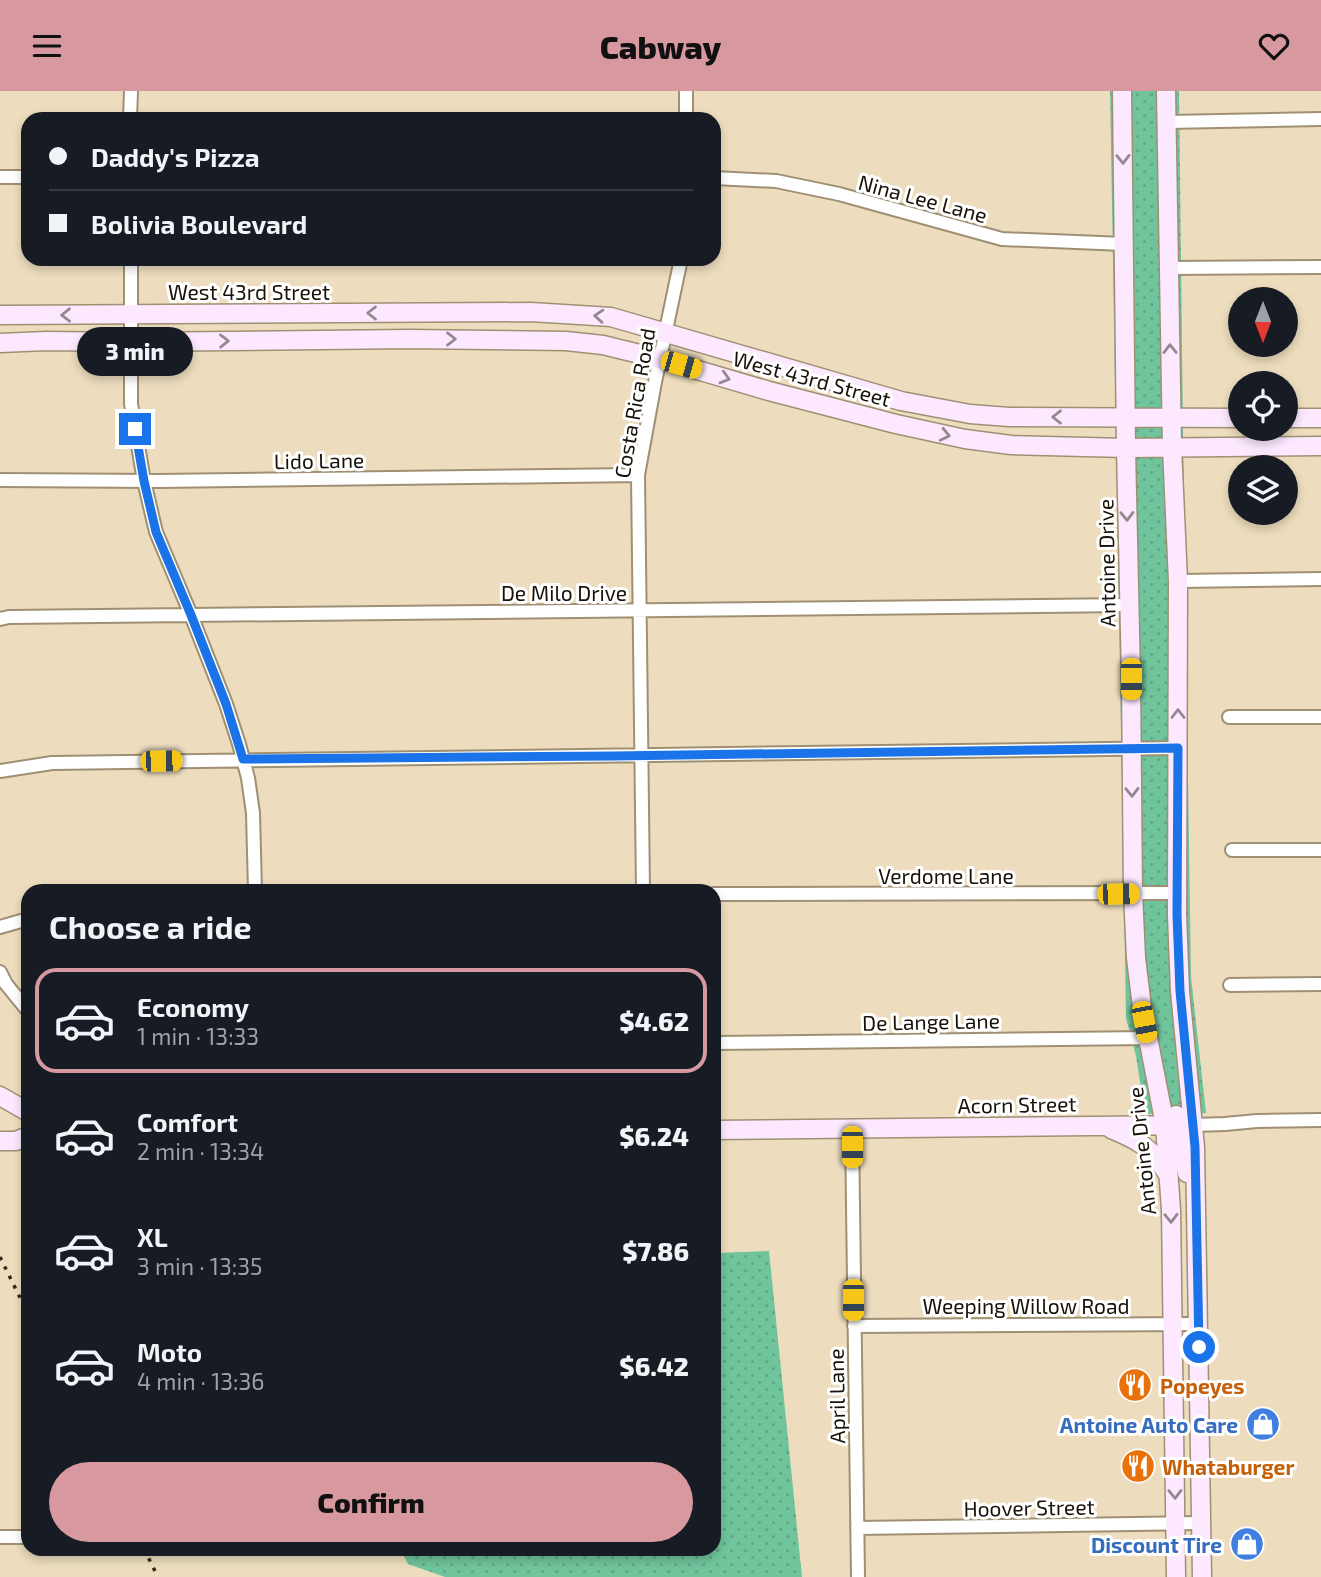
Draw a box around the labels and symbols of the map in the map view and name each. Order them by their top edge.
one-way arrow [1115,154,1130,165]
street label: Nina Lee Lane [856,169,990,227]
street label: West 43rd Street [168,279,330,304]
north arrow [1228,287,1298,357]
one-way arrow [366,305,377,321]
one-way arrow [60,307,71,322]
one-way arrow [593,309,604,324]
street label: Costa Rica Road [609,326,659,480]
callout: 3 min [77,327,193,377]
one-way arrow [446,331,457,347]
one-way arrow [219,333,229,349]
one-way arrow [1162,343,1178,354]
street label: West 43rd Street [731,345,893,411]
car [658,349,705,381]
one-way arrow [719,370,731,384]
one-way arrow [1052,409,1062,425]
route end [119,413,151,445]
one-way arrow [939,427,951,441]
street label: Lido Lane [274,447,364,473]
street label: Antoine Drive [1092,499,1120,627]
one-way arrow [1120,511,1135,522]
street label: De Milo Drive [501,580,627,605]
car [1121,658,1142,700]
one-way arrow [1170,708,1186,719]
car [140,750,183,772]
one-way arrow [1124,788,1140,798]
street label: Verdome Lane [878,863,1014,888]
car [1097,883,1140,905]
car [1130,999,1159,1045]
street label: De Lange Lane [862,1007,1000,1035]
street label: Antoine Drive [1122,1086,1160,1216]
street label: Acorn Street [957,1090,1077,1118]
car [842,1126,863,1168]
one-way arrow [1163,1213,1179,1223]
car [843,1279,864,1321]
street label: Weeping Willow Road [922,1293,1130,1318]
route start [1183,1331,1215,1363]
street label: April Lane [823,1348,849,1444]
restaurant icon: Popeyes [1116,1366,1154,1404]
place label: Popeyes [1160,1373,1244,1399]
shop icon: Antoine Auto Care [1244,1405,1282,1443]
place label: Antoine Auto Care [1060,1412,1238,1437]
restaurant icon: Whataburger [1119,1447,1157,1485]
place label: Whataburger [1162,1454,1294,1479]
one-way arrow [1167,1489,1182,1500]
street label: Hoover Street [963,1493,1095,1521]
shop icon: Discount Tire [1228,1525,1266,1563]
place label: Discount Tire [1091,1532,1222,1557]

